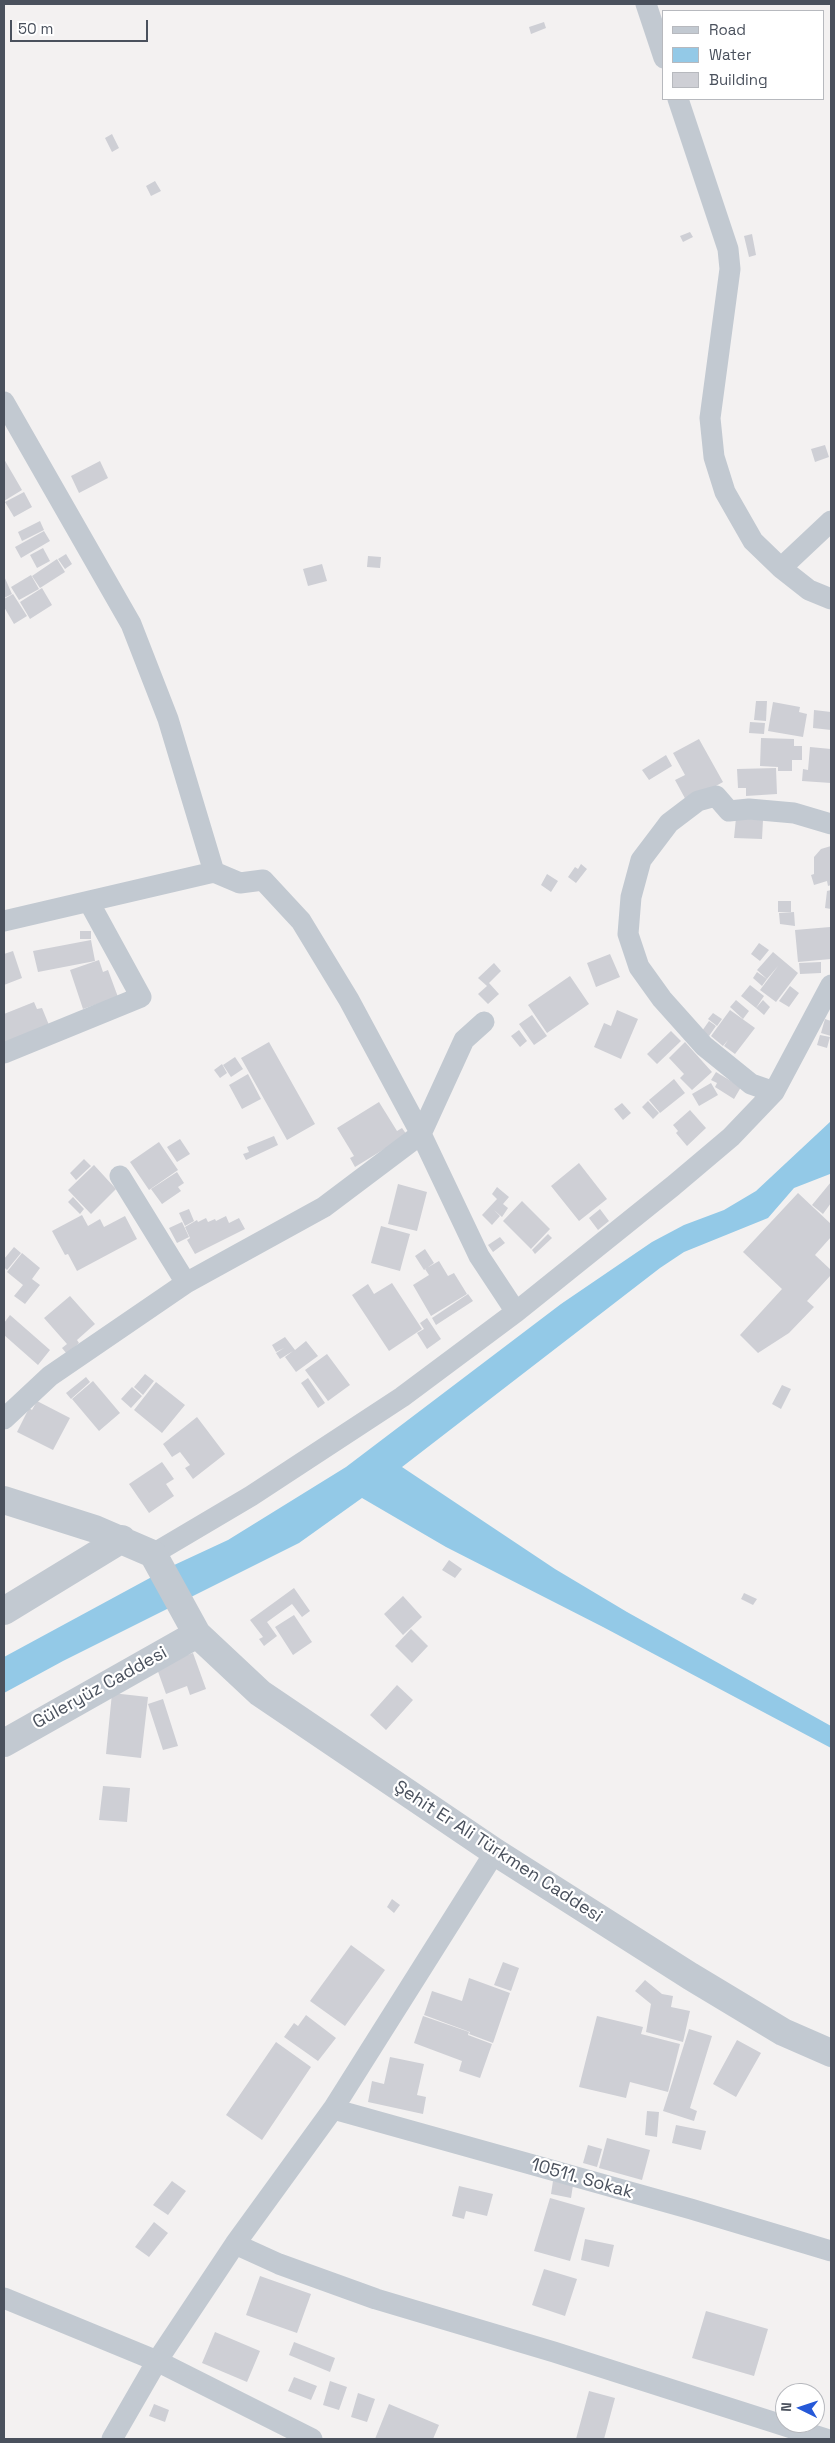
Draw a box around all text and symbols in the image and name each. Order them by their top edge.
scale bar [12,10,150,42]
legend [662,10,825,100]
text: 50 m [18,19,53,38]
text: Road [709,20,746,39]
text: Water [709,45,751,64]
text: Building [709,70,768,89]
street label: Güleryüz Caddesi [29,1642,171,1734]
street label: Şehit Er Ali Türkmen Caddesi [390,1776,606,1928]
street label: 10511. Sokak [528,2154,636,2204]
north arrow [775,2383,825,2433]
text: N [777,2402,795,2412]

